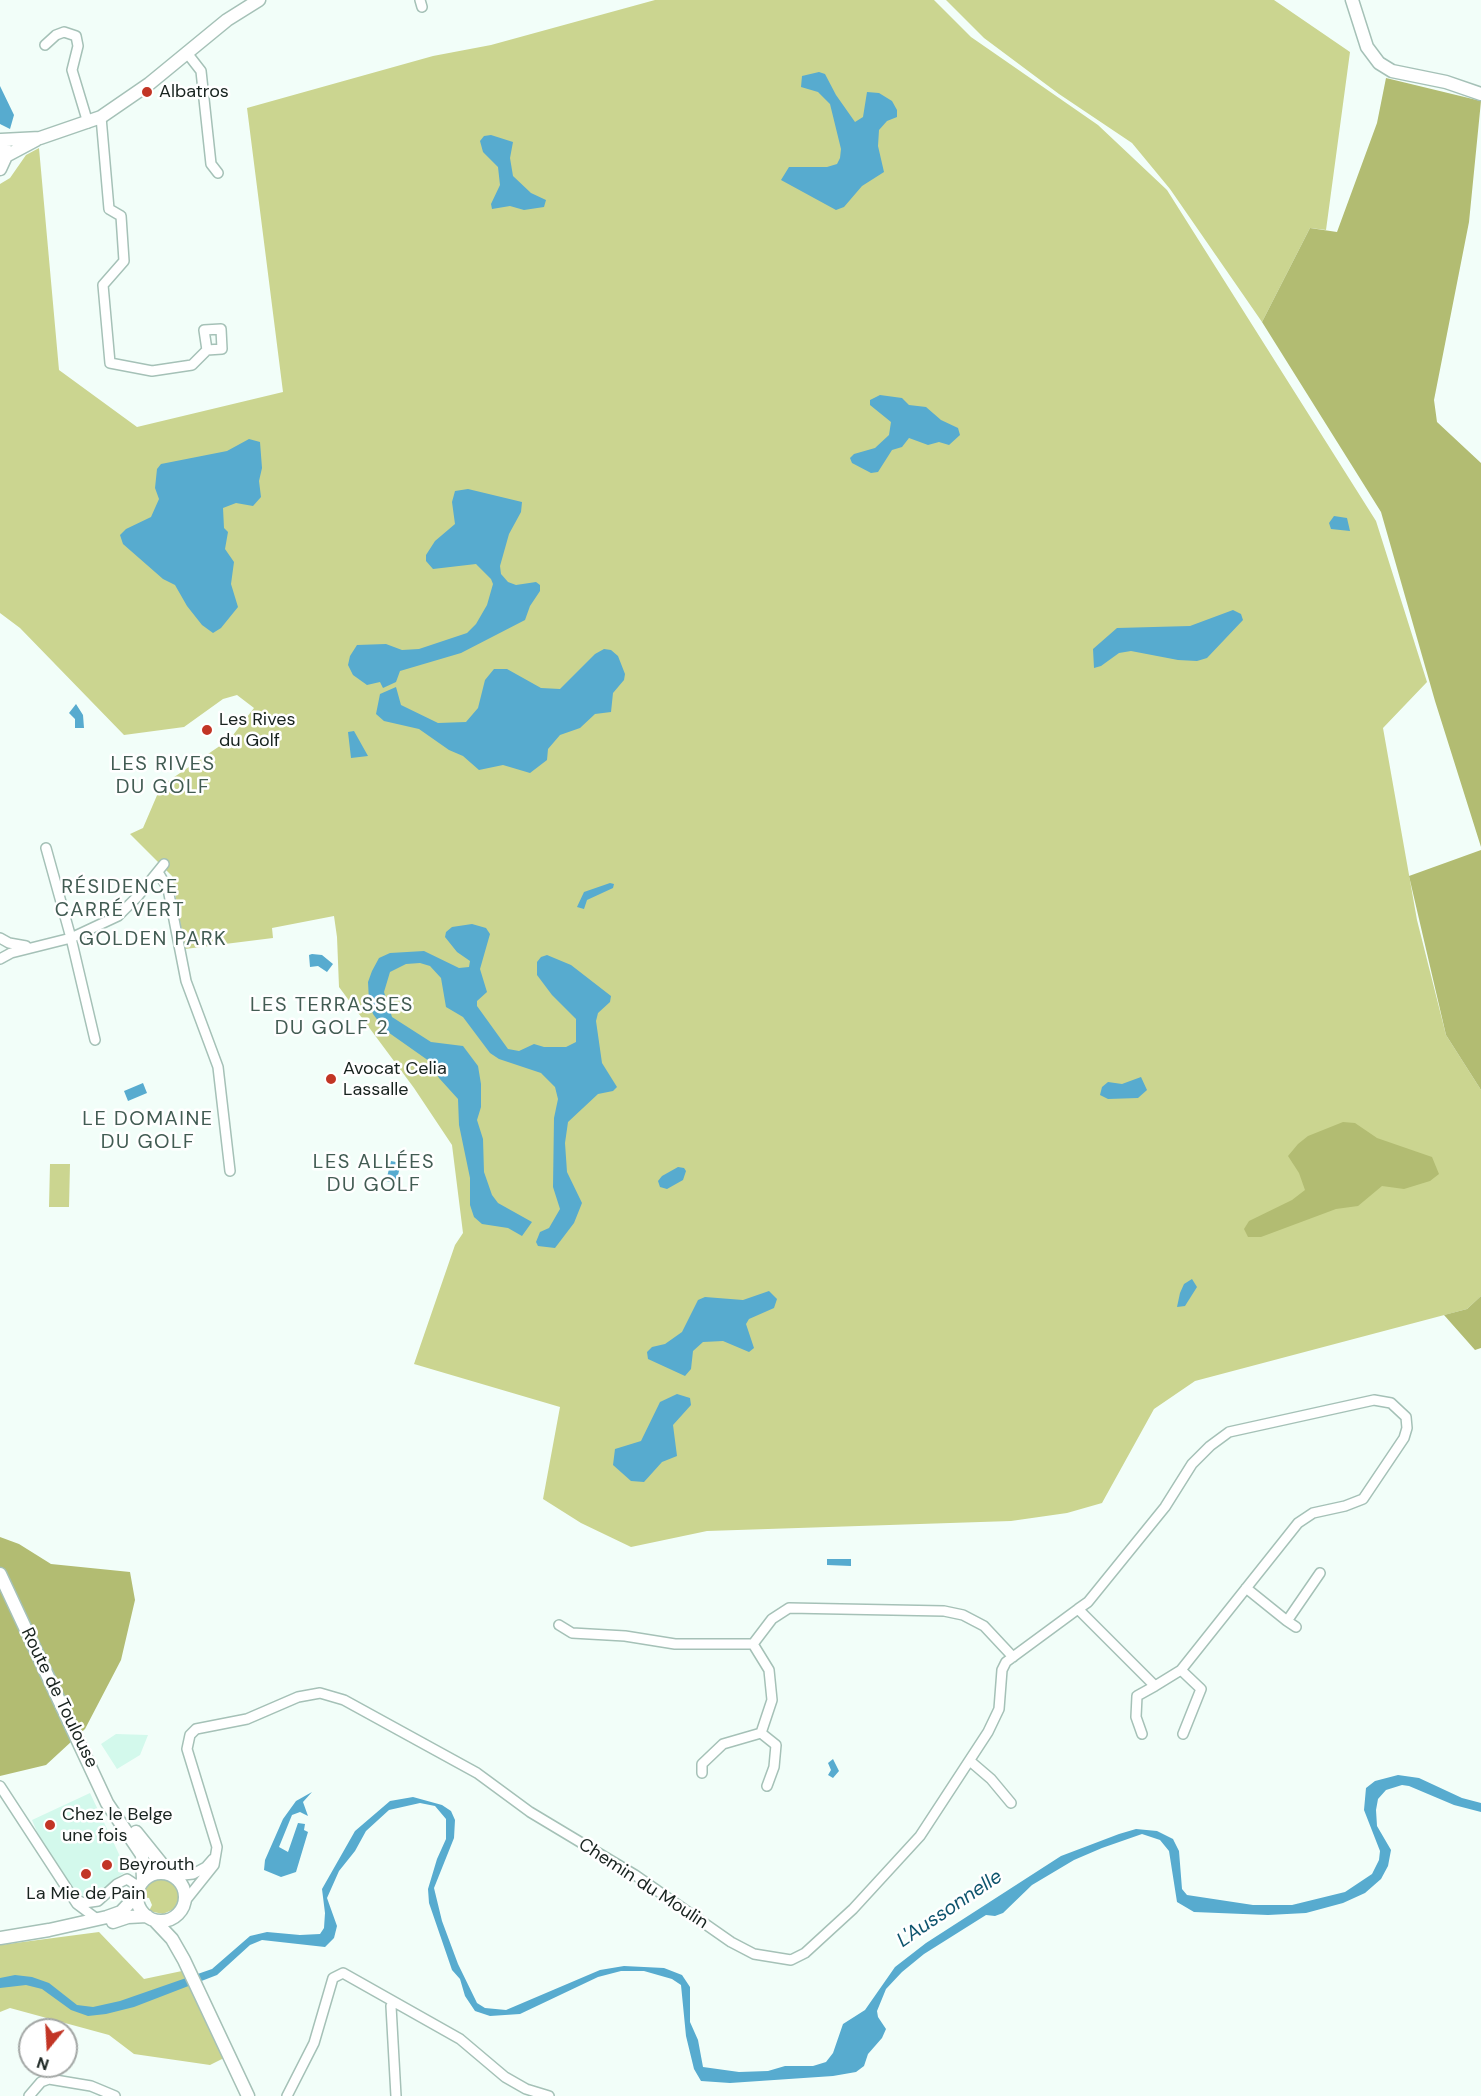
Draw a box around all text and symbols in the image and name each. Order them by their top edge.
place label: Albatros [159,81,229,103]
marker: Albatros [140,85,154,99]
place label: Les Rives du Golf [219,709,295,752]
marker: Les Rives du Golf [200,723,214,737]
district label: LES RIVES DU GOLF [110,753,216,800]
district label: RÉSIDENCE CARRÉ VERT [55,876,185,923]
district label: GOLDEN PARK [79,928,227,952]
district label: LES TERRASSES DU GOLF 2 [250,994,414,1041]
place label: Avocat Celia Lassalle [343,1058,447,1100]
marker: Avocat Celia Lassalle [324,1072,338,1086]
district label: LE DOMAINE DU GOLF [82,1108,214,1155]
district label: LES ALLÉES DU GOLF [313,1151,435,1198]
street label: Route de Toulouse [16,1625,102,1771]
place label: Chez le Belge une fois [62,1804,173,1846]
marker: Chez le Belge une fois [43,1818,57,1832]
street label: Chemin du Moulin [574,1834,712,1934]
place label: Beyrouth [119,1854,194,1876]
marker: Beyrouth [100,1858,114,1872]
water label: L'Aussonnelle [893,1865,1007,1953]
marker: La Mie de Pain [79,1867,93,1881]
place label: La Mie de Pain [26,1883,146,1905]
north arrow [18,2018,78,2078]
text: N [34,2052,52,2075]

